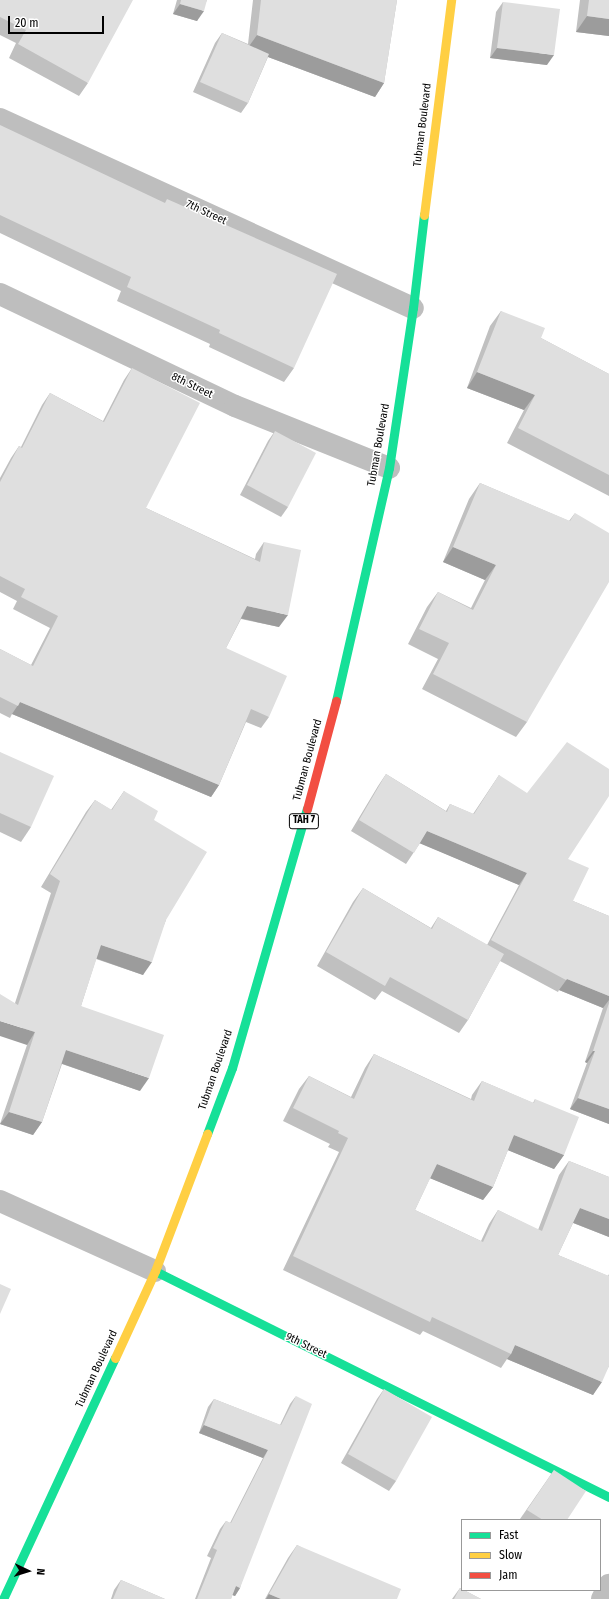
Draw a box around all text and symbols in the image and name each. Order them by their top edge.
scale bar [10,8,106,34]
text: 20 m [15,16,39,30]
street label: Tubman Boulevard [411,83,435,167]
street label: 7th Street [184,198,228,228]
street label: 8th Street [169,370,215,402]
street label: Tubman Boulevard [365,403,393,487]
street label: Tubman Boulevard [291,718,325,802]
road number: TAH 7 [288,813,320,829]
street label: Tubman Boulevard [196,1028,236,1112]
street label: Tubman Boulevard [73,1328,121,1410]
street label: 9th Street [283,1330,329,1362]
legend [461,1519,601,1591]
text: Fast [499,1528,518,1542]
text: Slow [499,1548,522,1562]
north arrow [8,1551,48,1591]
text: N [34,1568,47,1576]
text: Jam [499,1568,517,1582]

